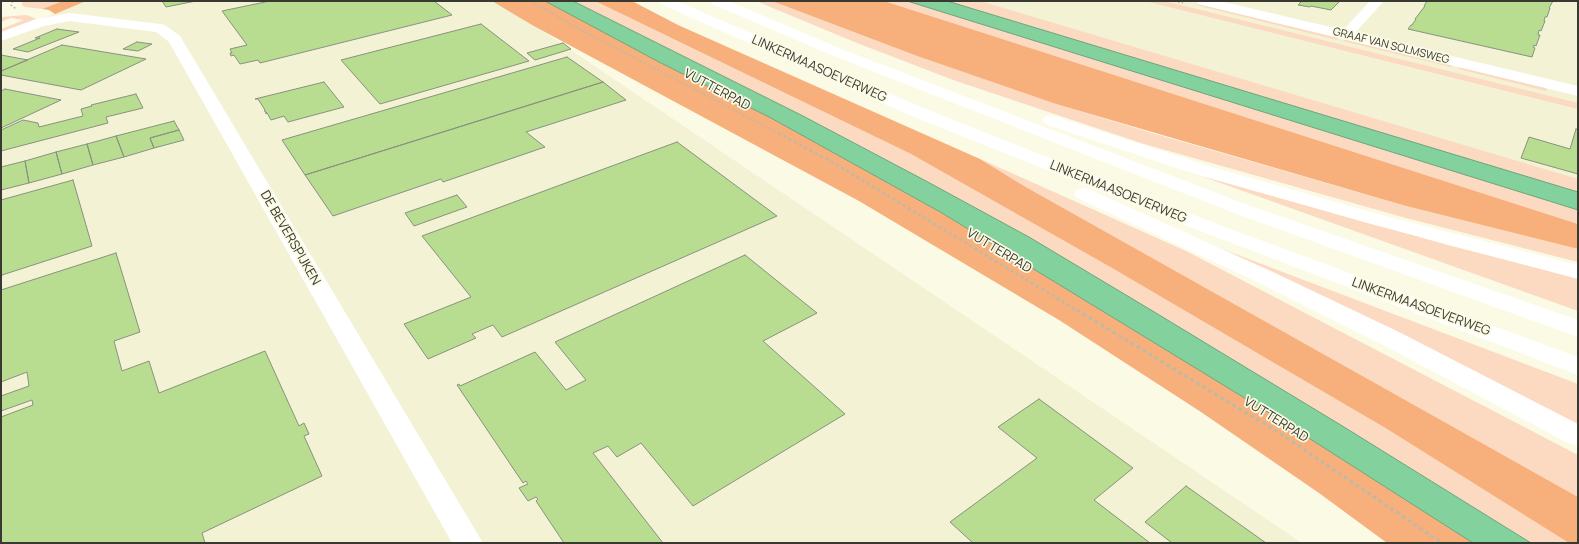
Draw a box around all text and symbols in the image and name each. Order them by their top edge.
street label: GRAAF VAN SOLMSWEG [1331,25,1451,67]
street label: LINKERMAASOEVERWEG [749,32,889,106]
street label: VUTTERPAD [681,66,753,114]
street label: LINKERMAASOEVERWEG [1047,157,1189,227]
street label: DE BEVERSPIJKEN [257,188,323,288]
street label: VUTTERPAD [964,226,1034,276]
street label: LINKERMAASOEVERWEG [1350,275,1492,339]
street label: VUTTERPAD [1241,394,1311,446]

